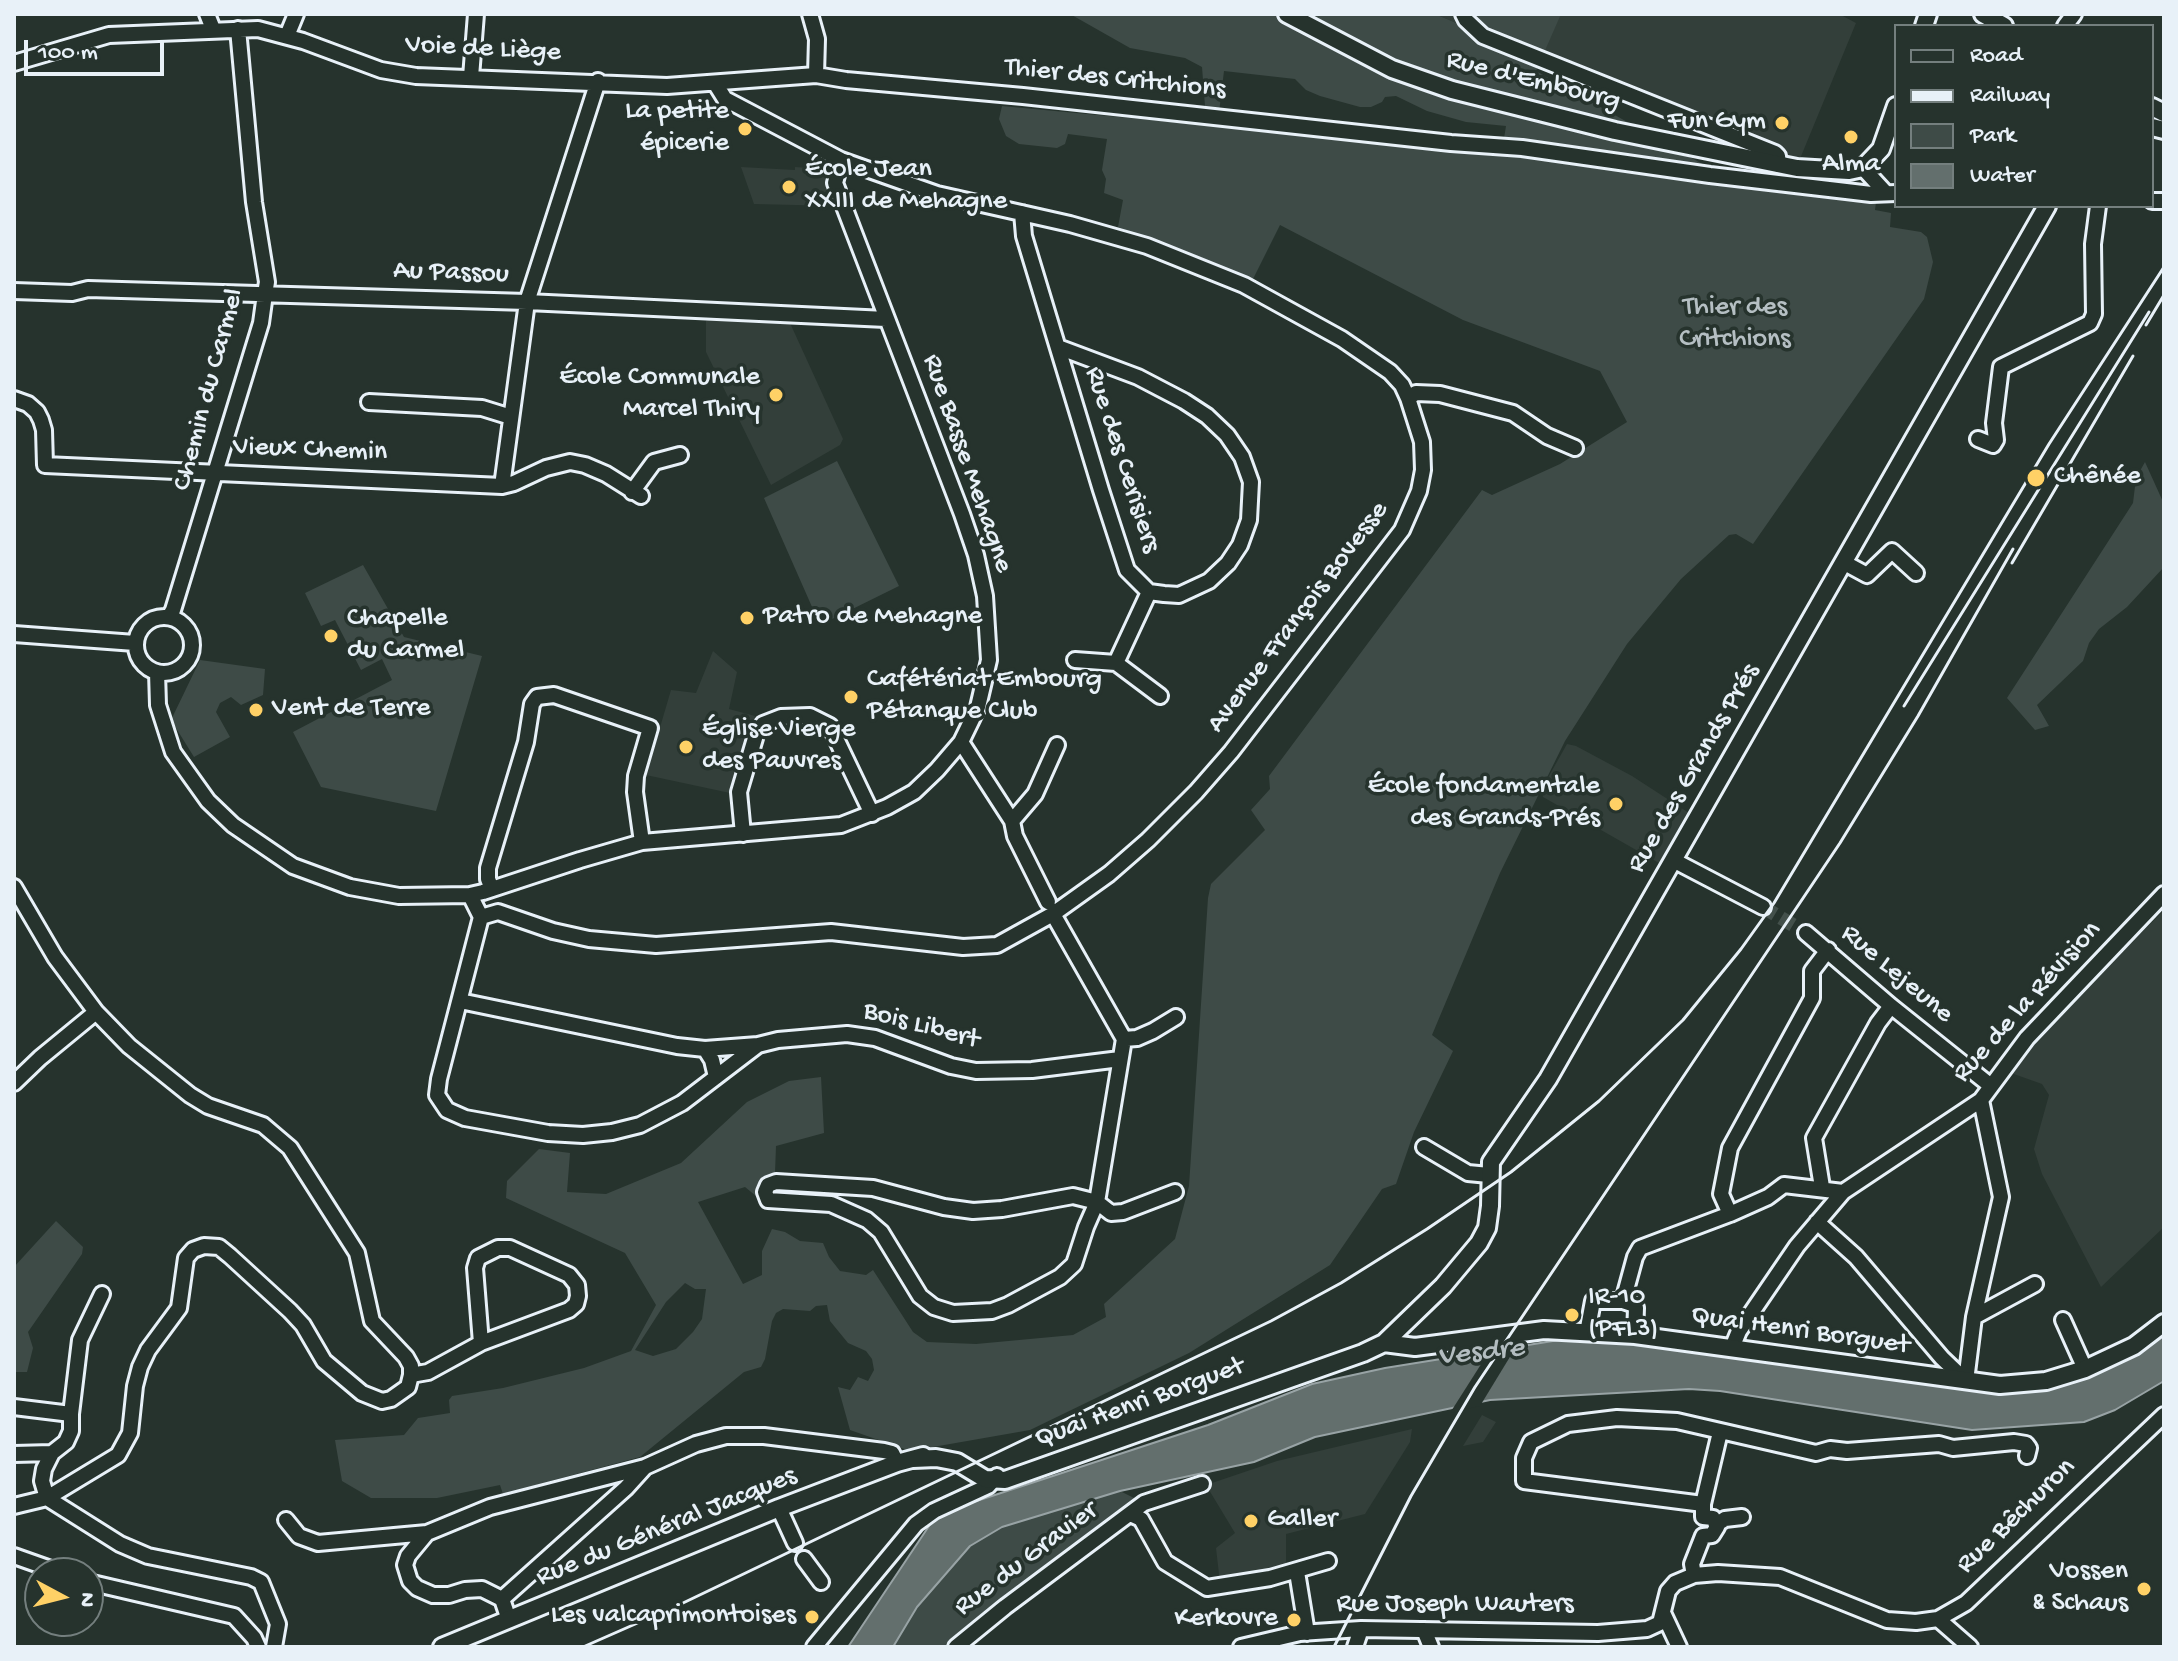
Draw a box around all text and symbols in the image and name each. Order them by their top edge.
scale bar [28,24,168,74]
legend [1894,24,2154,208]
street label: Voie de Liège [404,29,562,71]
text: 100 m [38,39,98,68]
text: Road [1970,42,2022,71]
street label: Rue d'Embourg [1443,44,1623,120]
street label: Thier des Critchions [1003,52,1227,108]
text: Railway [1970,82,2050,111]
place label: La petite épicerie [625,96,729,162]
place label: Fun Gym [1667,106,1766,140]
marker: Fun Gym [1773,114,1791,132]
marker: La petite épicerie [736,120,754,138]
text: Park [1970,122,2016,151]
marker: Alma [1842,128,1860,146]
place label: Alma [1822,149,1880,183]
place label: École Jean XXIII de Mehagne [805,154,1007,220]
text: Water [1970,162,2034,191]
marker: École Jean XXIII de Mehagne [780,178,798,196]
street label: Au Passou [393,255,509,293]
street label: Chemin du Carmel [167,285,253,495]
park label: Thier des Critchions [1679,292,1791,358]
street label: Rue Basse Mehagne [913,350,1019,578]
place label: École Communale Marcel Thiry [559,362,760,428]
street label: Rue des Cerisiers [1075,363,1167,557]
marker: École Communale Marcel Thiry [767,386,785,404]
street label: Vieux Chemin [232,432,388,470]
place label: Chênée [2054,461,2141,495]
marker: Chênée [2025,467,2047,489]
street label: Avenue François Bovesse [1201,495,1397,741]
place label: Patro de Mehagne [763,601,982,635]
place label: Chapelle du Carmel [347,603,464,669]
marker: Patro de Mehagne [738,609,756,627]
marker: Chapelle du Carmel [322,627,340,645]
street label: Rue des Grands Prés [1621,658,1769,880]
place label: Cafétériat Embourg Pétanque Club [867,664,1102,730]
marker: Cafétériat Embourg Pétanque Club [842,688,860,706]
place label: Vent de Terre [272,693,430,727]
marker: Vent de Terre [247,701,265,719]
place label: Église Vierge des Pauvres [702,714,855,780]
marker: Église Vierge des Pauvres [677,738,695,756]
place label: École fondamentale des Grands-Prés [1368,771,1600,837]
marker: École fondamentale des Grands-Prés [1607,795,1625,813]
street label: Rue de la Révision [1946,915,2110,1091]
street label: Rue Lejeune [1833,918,1959,1032]
street label: Bois Libert [859,995,983,1059]
place label: IR-10 (PFL3) [1588,1282,1658,1348]
street label: Quai Henri Borguet [1689,1300,1911,1364]
marker: IR-10 (PFL3) [1563,1306,1581,1324]
water label: Vesdre [1436,1332,1526,1376]
street label: Quai Henri Borguet [1031,1351,1249,1457]
street label: Rue Bêchuron [1950,1452,2084,1582]
street label: Rue du Général Jacques [532,1460,802,1596]
street label: Rue du Gravier [949,1495,1105,1625]
place label: Galler [1267,1504,1337,1538]
marker: Galler [1242,1512,1260,1530]
place label: Vossen & Schaus [2032,1556,2128,1622]
north arrow [24,1557,104,1637]
marker: Vossen & Schaus [2135,1580,2153,1598]
street label: Rue Joseph Wauters [1336,1589,1574,1623]
text: N [72,1591,100,1608]
place label: Les valcaprimontoises [551,1600,796,1634]
place label: Kerkovre [1174,1603,1278,1637]
marker: Les valcaprimontoises [803,1608,821,1626]
marker: Kerkovre [1285,1611,1303,1629]

